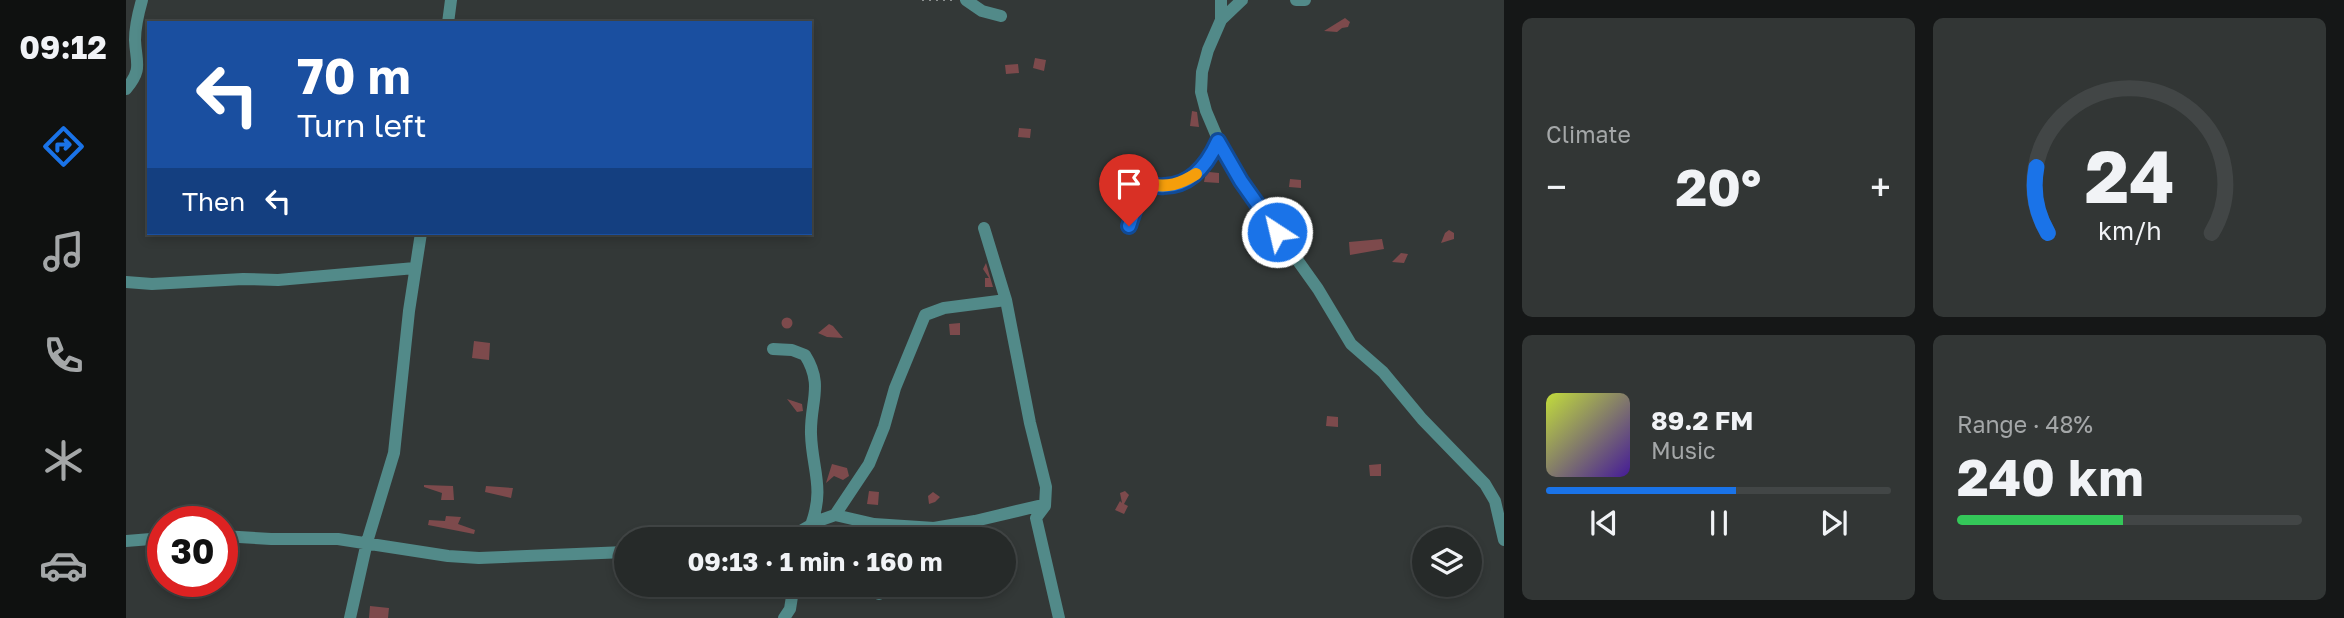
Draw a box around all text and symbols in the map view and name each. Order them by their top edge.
text: 09:12 [19,28,107,66]
text: 70 m [297,46,411,105]
icon: left [182,49,273,140]
text: Turn left [297,106,426,144]
text: Climate [1546,120,1631,148]
icon: directions [39,122,88,171]
text: 24 [2085,133,2174,220]
pin [1099,154,1159,226]
text: 20° [1676,155,1761,217]
text: − [1546,164,1567,209]
text: + [1870,164,1891,209]
icon: arrive [1110,165,1148,203]
icon: left [259,182,297,220]
text: Then [182,186,245,217]
position arrow [1240,195,1314,269]
text: km/h [2098,215,2161,246]
icon: music [39,227,88,276]
icon: phone [39,331,88,380]
text: 89.2 FM [1651,405,1753,436]
text: Range · 48% [1957,410,2093,438]
icon: climate [39,436,88,485]
text: Music [1651,436,1716,464]
text: 240 km [1957,445,2144,507]
icon: previous [1585,504,1623,542]
icon: pause [1700,504,1738,542]
icon: next [1815,504,1853,542]
speed limit sign: 30 [147,506,238,597]
map controls [1412,527,1482,597]
button: layers [1412,527,1482,597]
icon: car [39,541,88,590]
text: 09:13 · 1 min · 160 m [687,546,943,577]

